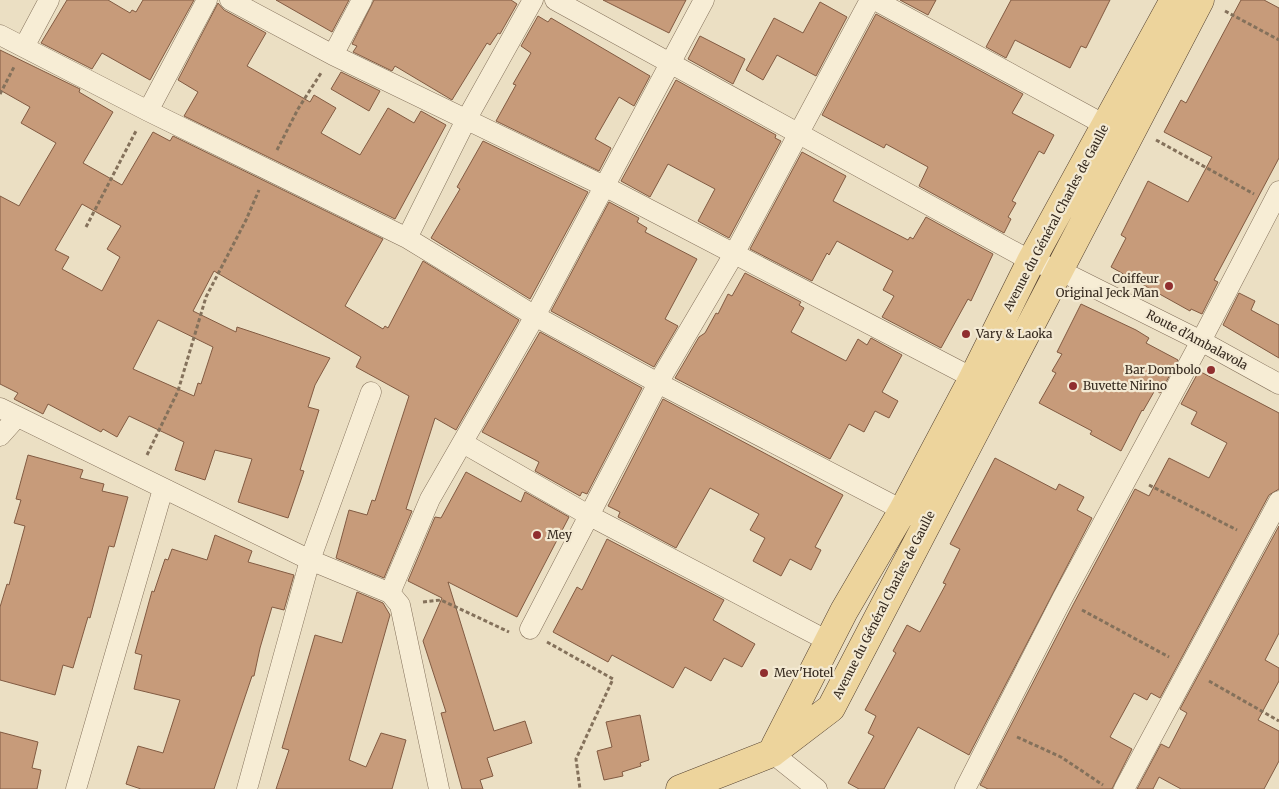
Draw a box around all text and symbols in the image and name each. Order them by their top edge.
street label: Avenue du Général Charles de Gaulle [999,122,1111,314]
place label: Coiffeur Original Jeck Man [1056,271,1160,300]
marker: Coiffeur Original Jeck Man [1163,280,1175,292]
street label: Route d'Ambalavola [1144,306,1251,373]
place label: Vary & Laoka [975,326,1053,341]
marker: Vary & Laoka [960,328,972,340]
place label: Bar Dombolo [1125,362,1201,377]
marker: Bar Dombolo [1205,364,1217,376]
place label: Buvette Nirino [1083,378,1167,393]
marker: Buvette Nirino [1067,380,1079,392]
street label: Avenue du Général Charles de Gaulle [829,508,938,702]
place label: Mey [547,527,572,542]
marker: Mey [531,529,543,541]
place label: Mev'Hotel [774,665,834,680]
marker: Mev'Hotel [758,667,770,679]

